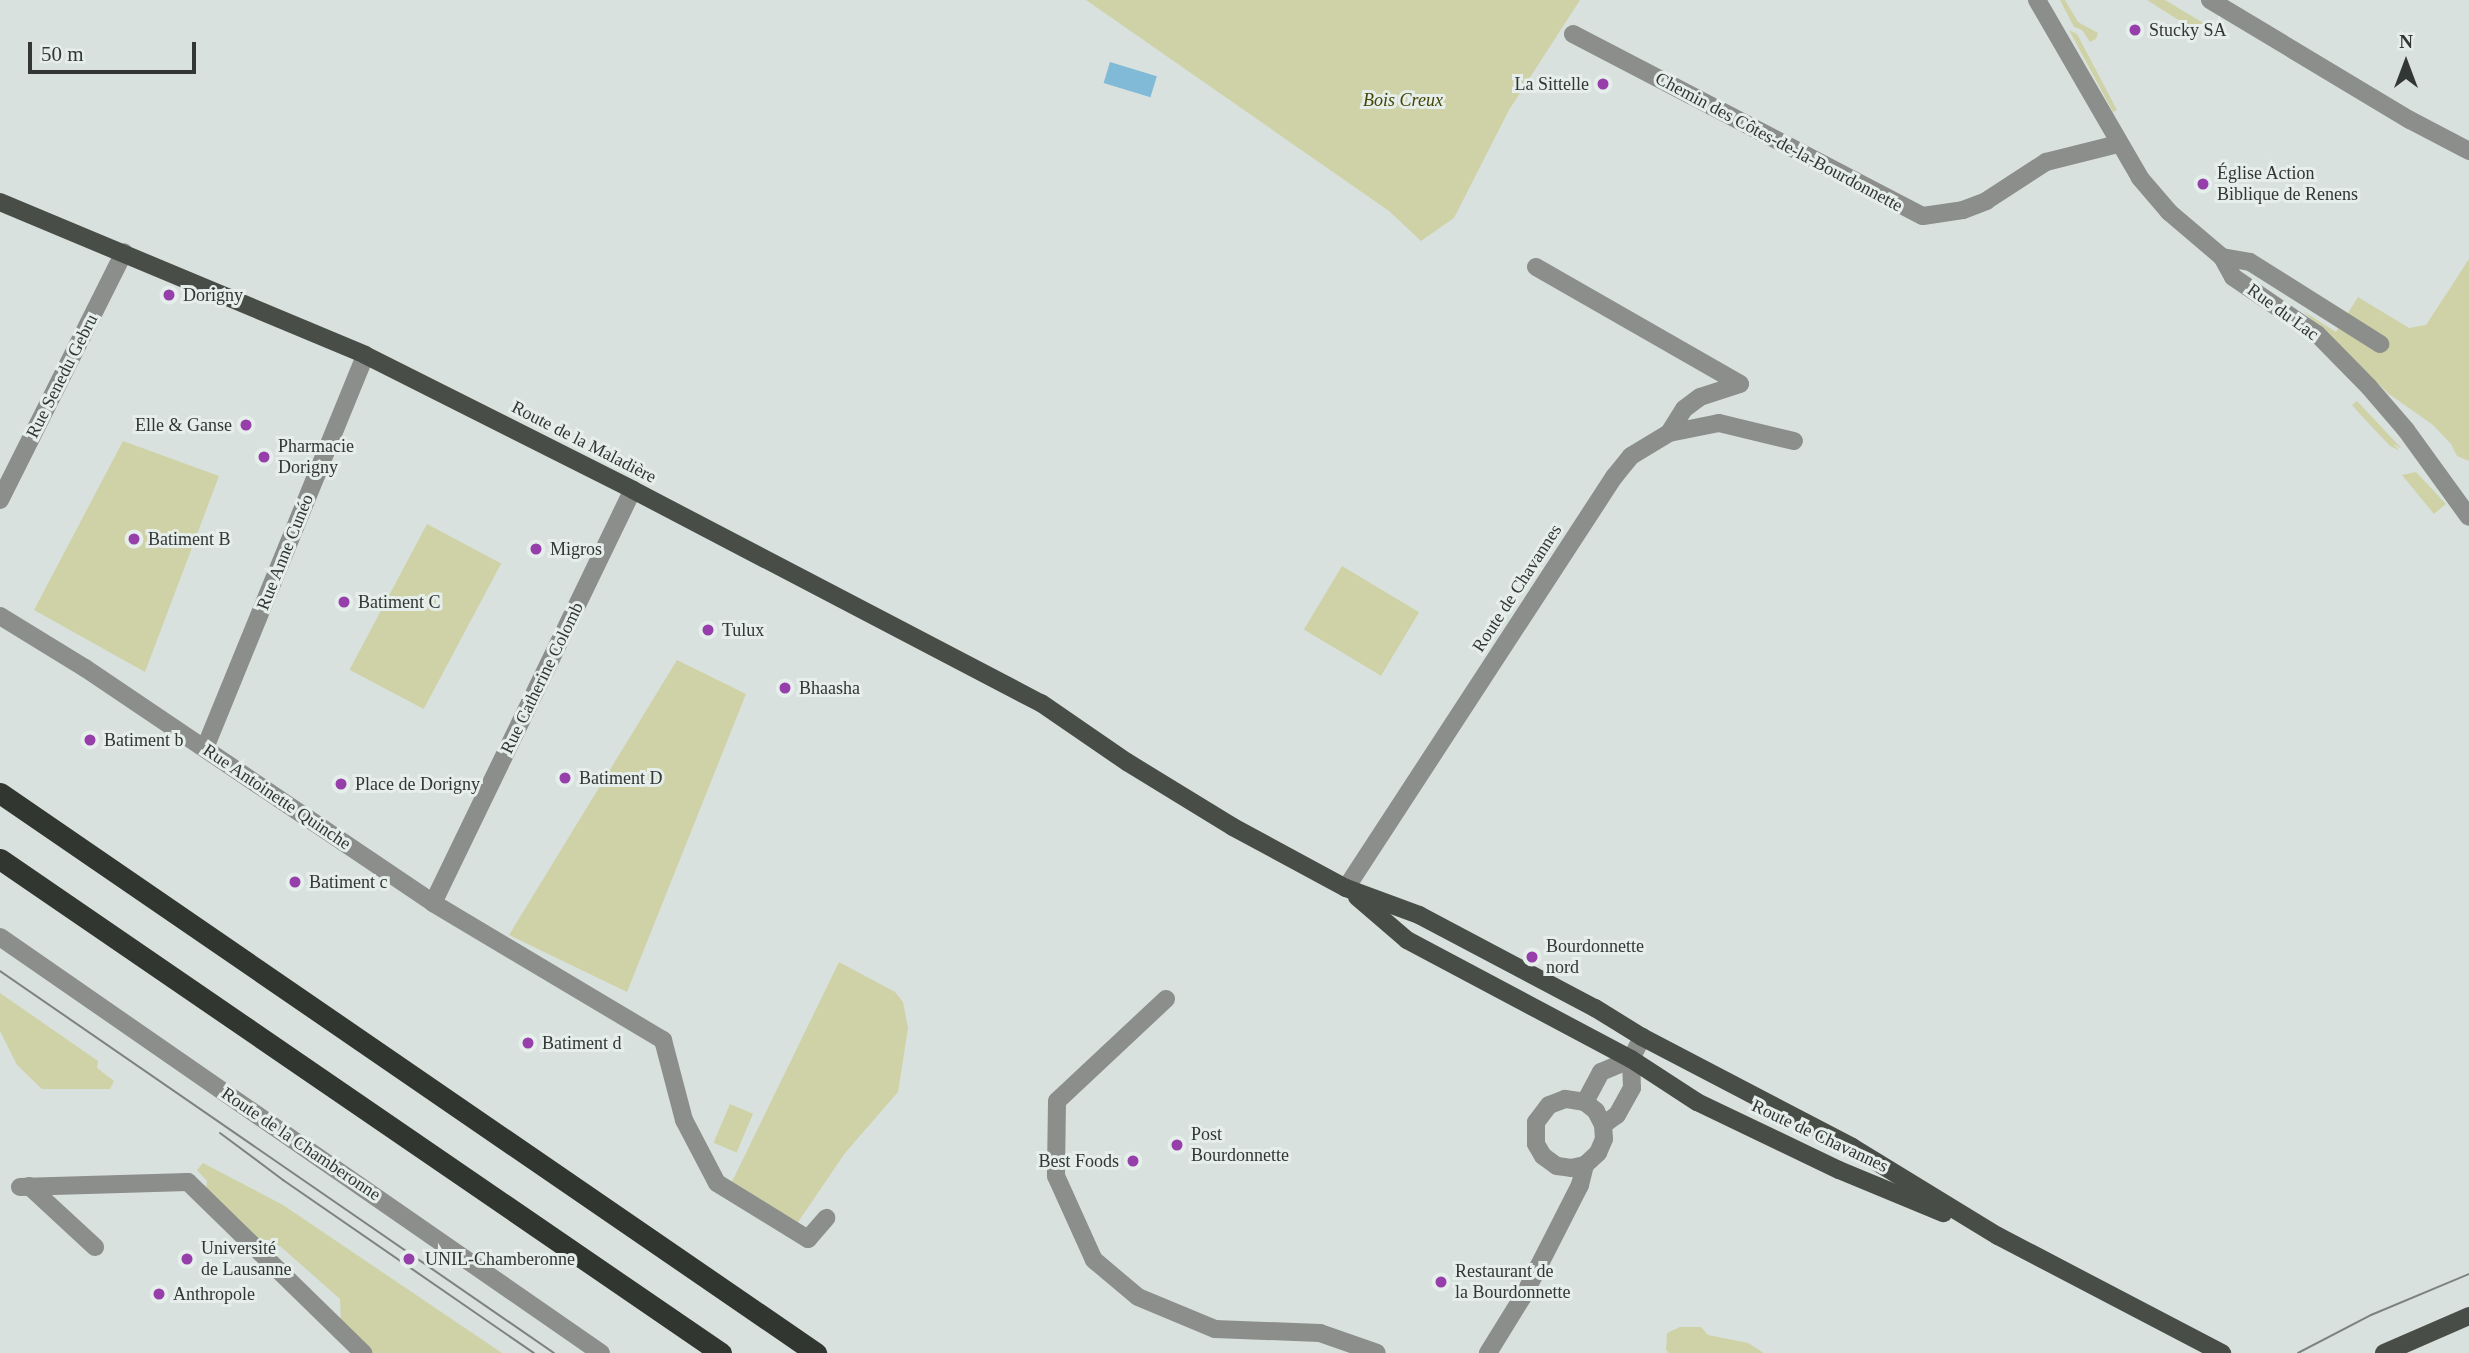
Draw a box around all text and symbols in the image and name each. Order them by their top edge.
place label: Stucky SA [2149,19,2227,41]
marker: Stucky SA [2127,22,2143,38]
scale bar [32,28,200,72]
north arrow [2371,28,2441,98]
text: N [2399,31,2413,52]
text: 50 m [41,42,84,66]
street label: Chemin des Côtes-de-la-Bourdonnette [1652,67,1906,217]
place label: La Sittelle [1515,73,1589,95]
marker: La Sittelle [1595,76,1611,92]
park label: Bois Creux [1363,89,1443,111]
place label: Église Action Biblique de Renens [2217,163,2358,206]
marker: Église Action Biblique de Renens [2195,176,2211,192]
street label: Rue du Lac [2243,279,2323,345]
place label: Dorigny [183,284,243,306]
marker: Dorigny [161,287,177,303]
street label: Rue Senedu Gebru [22,311,102,441]
street label: Route de la Maladière [508,396,660,488]
place label: Elle & Ganse [135,414,232,436]
marker: Elle & Ganse [238,417,254,433]
place label: Pharmacie Dorigny [278,436,354,478]
marker: Pharmacie Dorigny [256,449,272,465]
street label: Rue Anne Cunéo [252,490,318,614]
street label: Route de Chavannes [1468,520,1566,656]
place label: Batiment B [148,528,230,550]
marker: Batiment B [126,531,142,547]
place label: Migros [550,538,602,560]
marker: Migros [528,541,544,557]
place label: Batiment C [358,591,440,613]
marker: Batiment C [336,594,352,610]
street label: Rue Catherine Colomb [496,599,588,757]
place label: Tulux [722,619,764,641]
marker: Tulux [700,622,716,638]
place label: Bhaasha [799,677,860,699]
marker: Bhaasha [777,680,793,696]
place label: Batiment b [104,729,183,751]
marker: Batiment b [82,732,98,748]
street label: Rue Antoinette Quinche [198,739,356,855]
place label: Batiment D [579,767,662,789]
marker: Batiment D [557,770,573,786]
place label: Place de Dorigny [355,773,480,795]
marker: Place de Dorigny [333,776,349,792]
place label: Batiment c [309,871,387,893]
marker: Batiment c [287,874,303,890]
place label: Bourdonnette nord [1546,936,1644,978]
marker: Bourdonnette nord [1524,949,1540,965]
place label: Batiment d [542,1032,621,1054]
marker: Batiment d [520,1035,536,1051]
street label: Route de la Chamberonne [217,1083,385,1205]
street label: Route de Chavannes [1748,1095,1892,1177]
place label: Post Bourdonnette [1191,1124,1289,1166]
marker: Post Bourdonnette [1169,1137,1185,1153]
place label: Best Foods [1038,1150,1119,1172]
marker: Best Foods [1125,1153,1141,1169]
place label: Université de Lausanne [201,1238,291,1280]
place label: UNIL-Chamberonne [425,1248,575,1270]
marker: UNIL-Chamberonne [399,1249,419,1269]
marker: Université de Lausanne [179,1251,195,1267]
place label: Restaurant de la Bourdonnette [1455,1261,1570,1304]
marker: Restaurant de la Bourdonnette [1433,1274,1449,1290]
place label: Anthropole [173,1283,255,1305]
marker: Anthropole [151,1286,167,1302]

